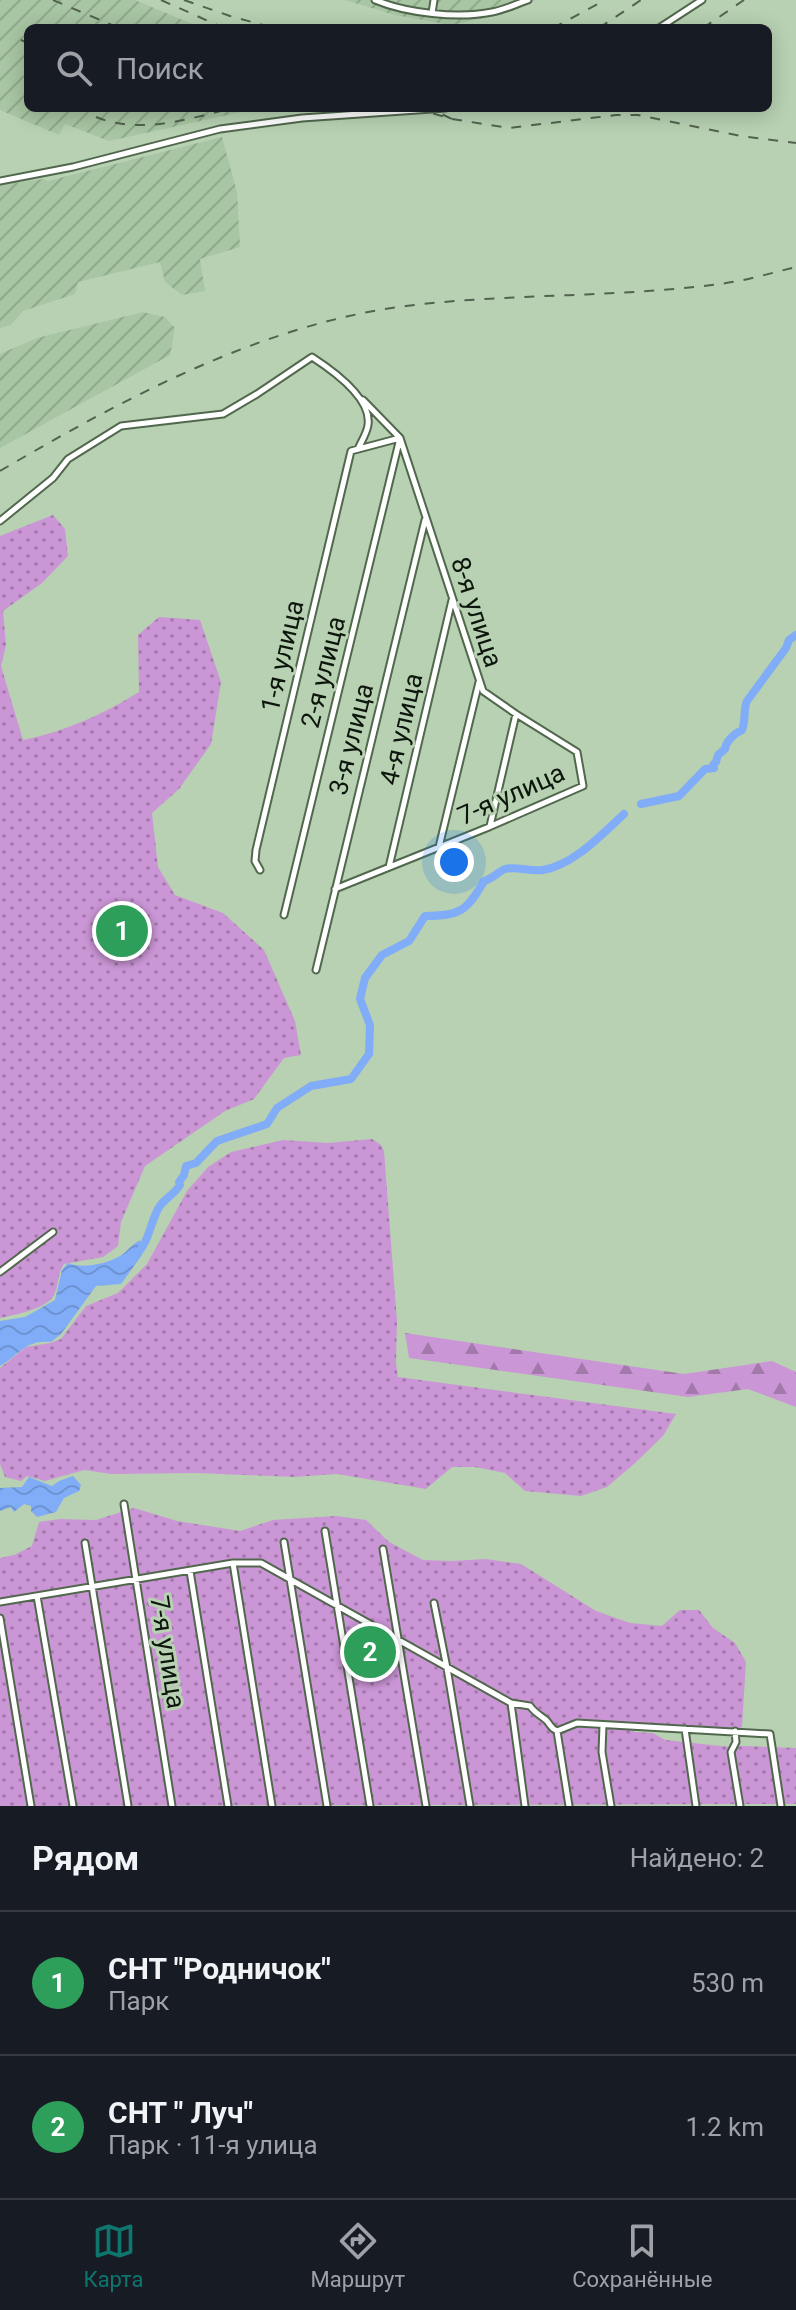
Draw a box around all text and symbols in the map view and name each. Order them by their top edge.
search box [24,24,772,112]
icon: search [52,46,96,90]
text: Поиск [116,51,204,86]
street label: 8-я улица [445,553,509,671]
street label: 1-я улица [255,597,309,715]
street label: 2-я улица [295,613,351,731]
street label: 4-я улица [374,670,428,788]
street label: 3-я улица [323,680,379,798]
street label: 7-я улица [453,757,569,831]
your location [434,842,474,882]
pin: 1 [96,901,148,961]
street label: 7-я улица [144,1593,192,1711]
pin: 2 [344,1622,396,1682]
text: Рядом [32,1838,139,1878]
text: Найдено: 2 [630,1843,764,1873]
text: СНТ "Родничок" [108,1951,331,1986]
text: 1 [51,1968,65,1998]
text: 530 m [691,1968,764,1998]
text: Парк [108,1986,169,2016]
text: СНТ " Луч" [108,2095,253,2130]
text: 2 [51,2112,65,2142]
text: 1.2 km [685,2112,764,2142]
text: Парк · 11-я улица [108,2130,318,2160]
tab: Карта [84,2219,144,2292]
tab: Маршрут [311,2219,405,2292]
tab: Сохранённые [572,2219,712,2292]

